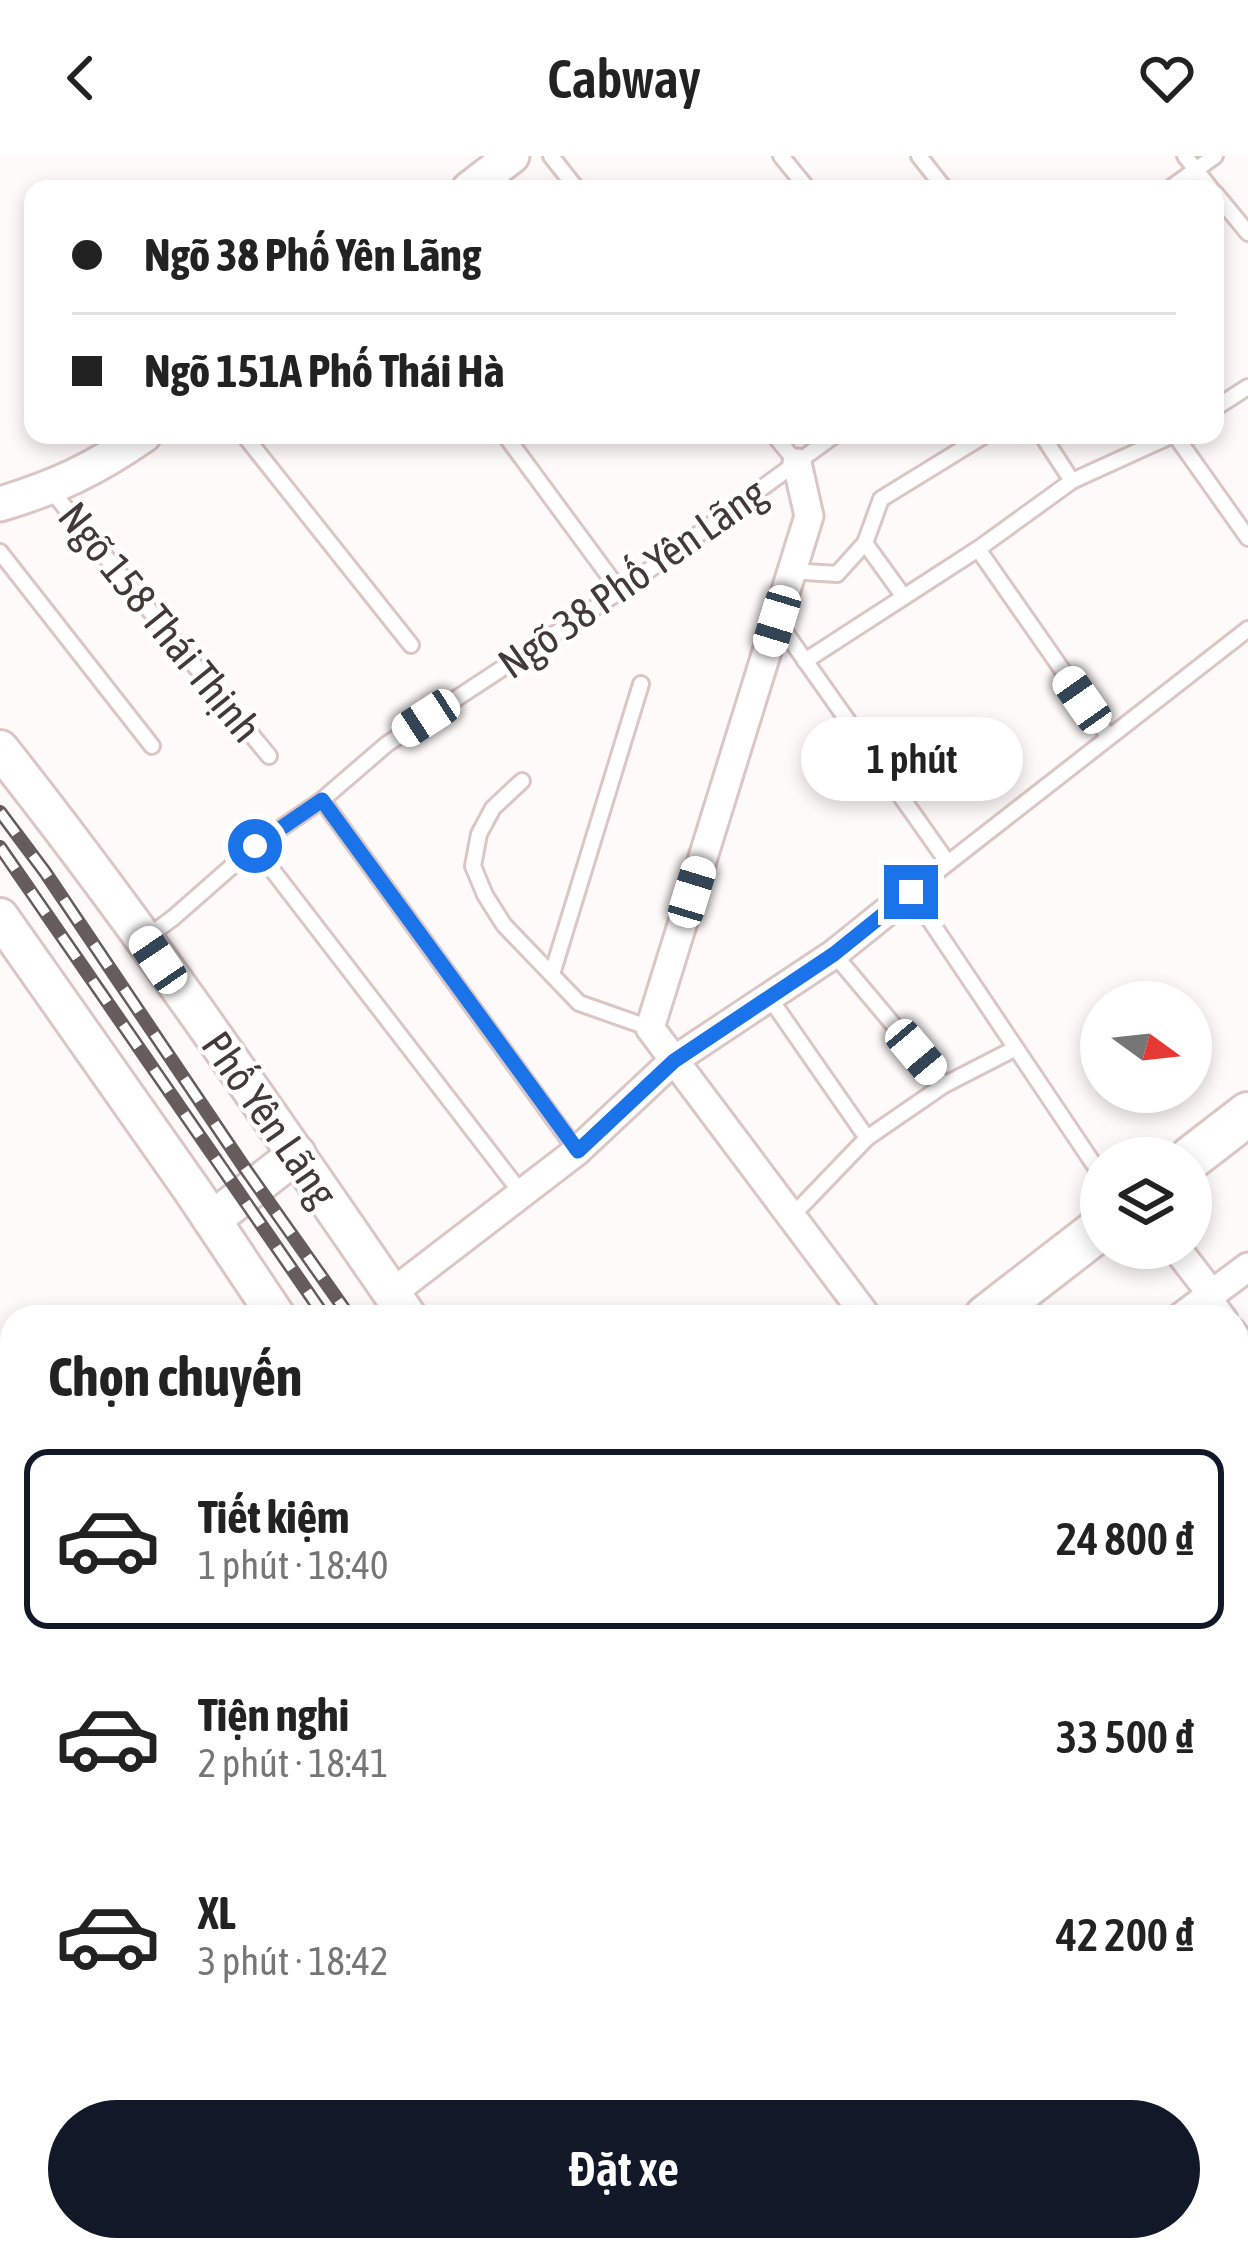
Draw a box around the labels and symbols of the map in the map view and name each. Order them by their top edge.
street label: Ngõ 38 Phố Yên Lãng [489,468,775,688]
street label: Ngõ 158 Thái Thịnh [49,493,271,751]
car [749,581,805,661]
car [1047,660,1117,740]
car [386,683,466,753]
callout: 1 phút [800,718,1022,802]
route start [228,819,282,873]
car [664,852,720,932]
route end [884,865,938,919]
car [123,920,193,1000]
north arrow [1080,981,1212,1113]
car [879,1013,953,1091]
street label: Phố Yên Lãng [192,1022,348,1216]

